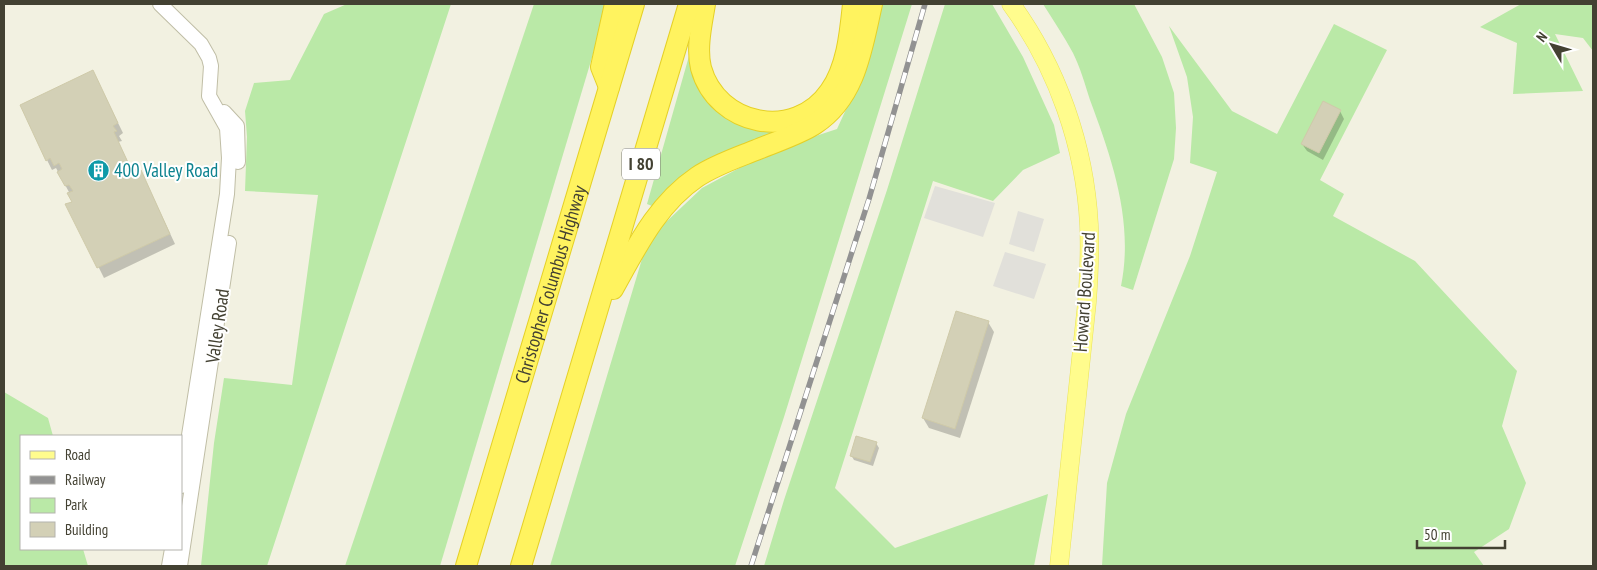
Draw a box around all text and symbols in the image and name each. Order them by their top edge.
north arrow [1527,20,1577,70]
text: N [1532,28,1551,46]
road number: I 80 [622,148,660,180]
building icon: 400 Valley Road [86,158,110,182]
place label: 400 Valley Road [114,158,218,182]
street label: Christopher Columbus Highway [509,182,591,386]
street label: Howard Boulevard [1068,231,1100,353]
street label: Valley Road [200,287,234,366]
legend [20,435,182,550]
text: Road [65,445,91,464]
text: Railway [65,470,106,489]
text: Park [65,495,87,514]
scale bar [1417,518,1504,550]
text: Building [65,520,108,539]
text: 50 m [1424,525,1450,544]

